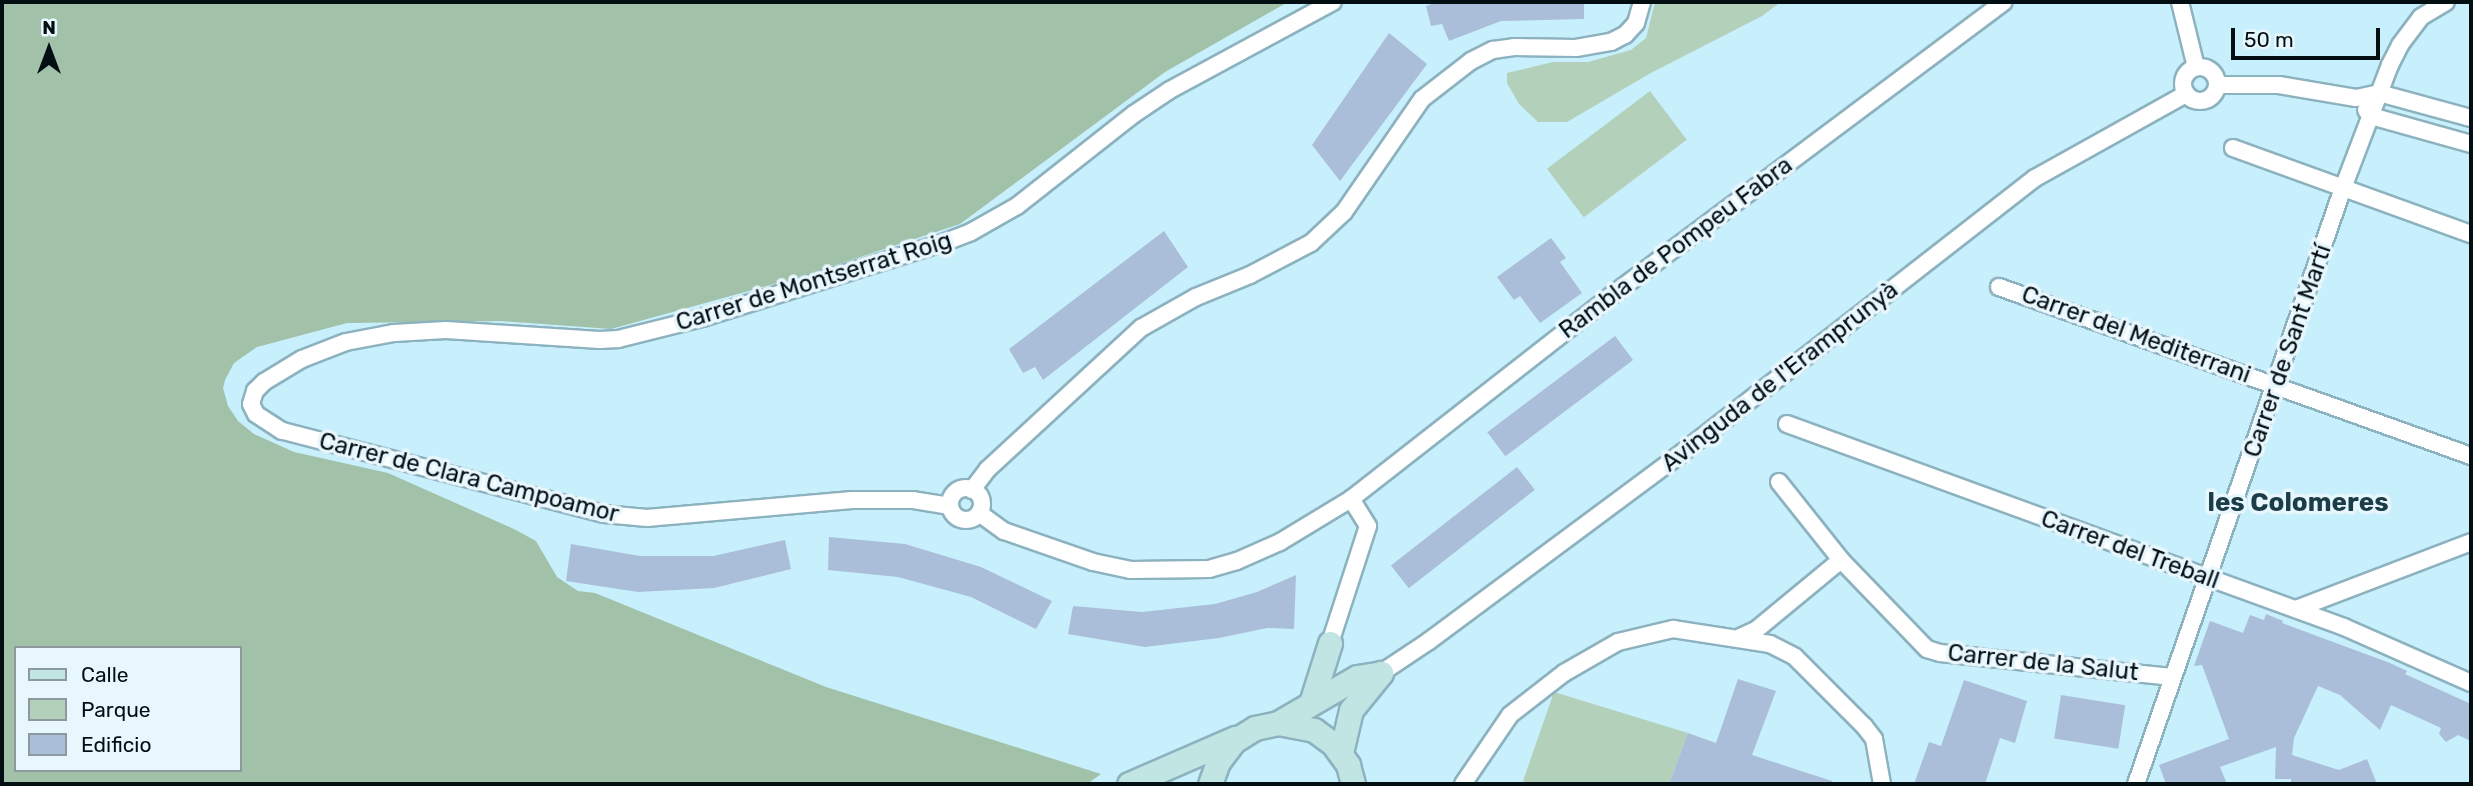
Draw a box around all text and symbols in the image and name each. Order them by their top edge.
north arrow [14,14,84,84]
scale bar [2235,14,2384,58]
text: N [42,16,56,39]
text: 50 m [2244,27,2294,52]
street label: Rambla de Pompeu Fabra [1554,151,1798,345]
street label: Carrer de Montserrat Roig [672,226,956,338]
street label: Carrer de Sant Martí [2238,241,2338,461]
street label: Avinguda de l'Eramprunyà [1656,276,1904,478]
street label: Carrer del Mediterrani [2017,280,2255,390]
street label: Carrer de Clara Campoamor [316,427,622,529]
district label: les Colomeres [2207,487,2389,519]
street label: Carrer del Treball [2036,504,2224,596]
street label: Carrer de la Salut [1946,639,2140,687]
legend [14,646,242,772]
text: Calle [81,662,129,687]
text: Parque [81,697,151,722]
text: Edificio [81,732,151,757]

